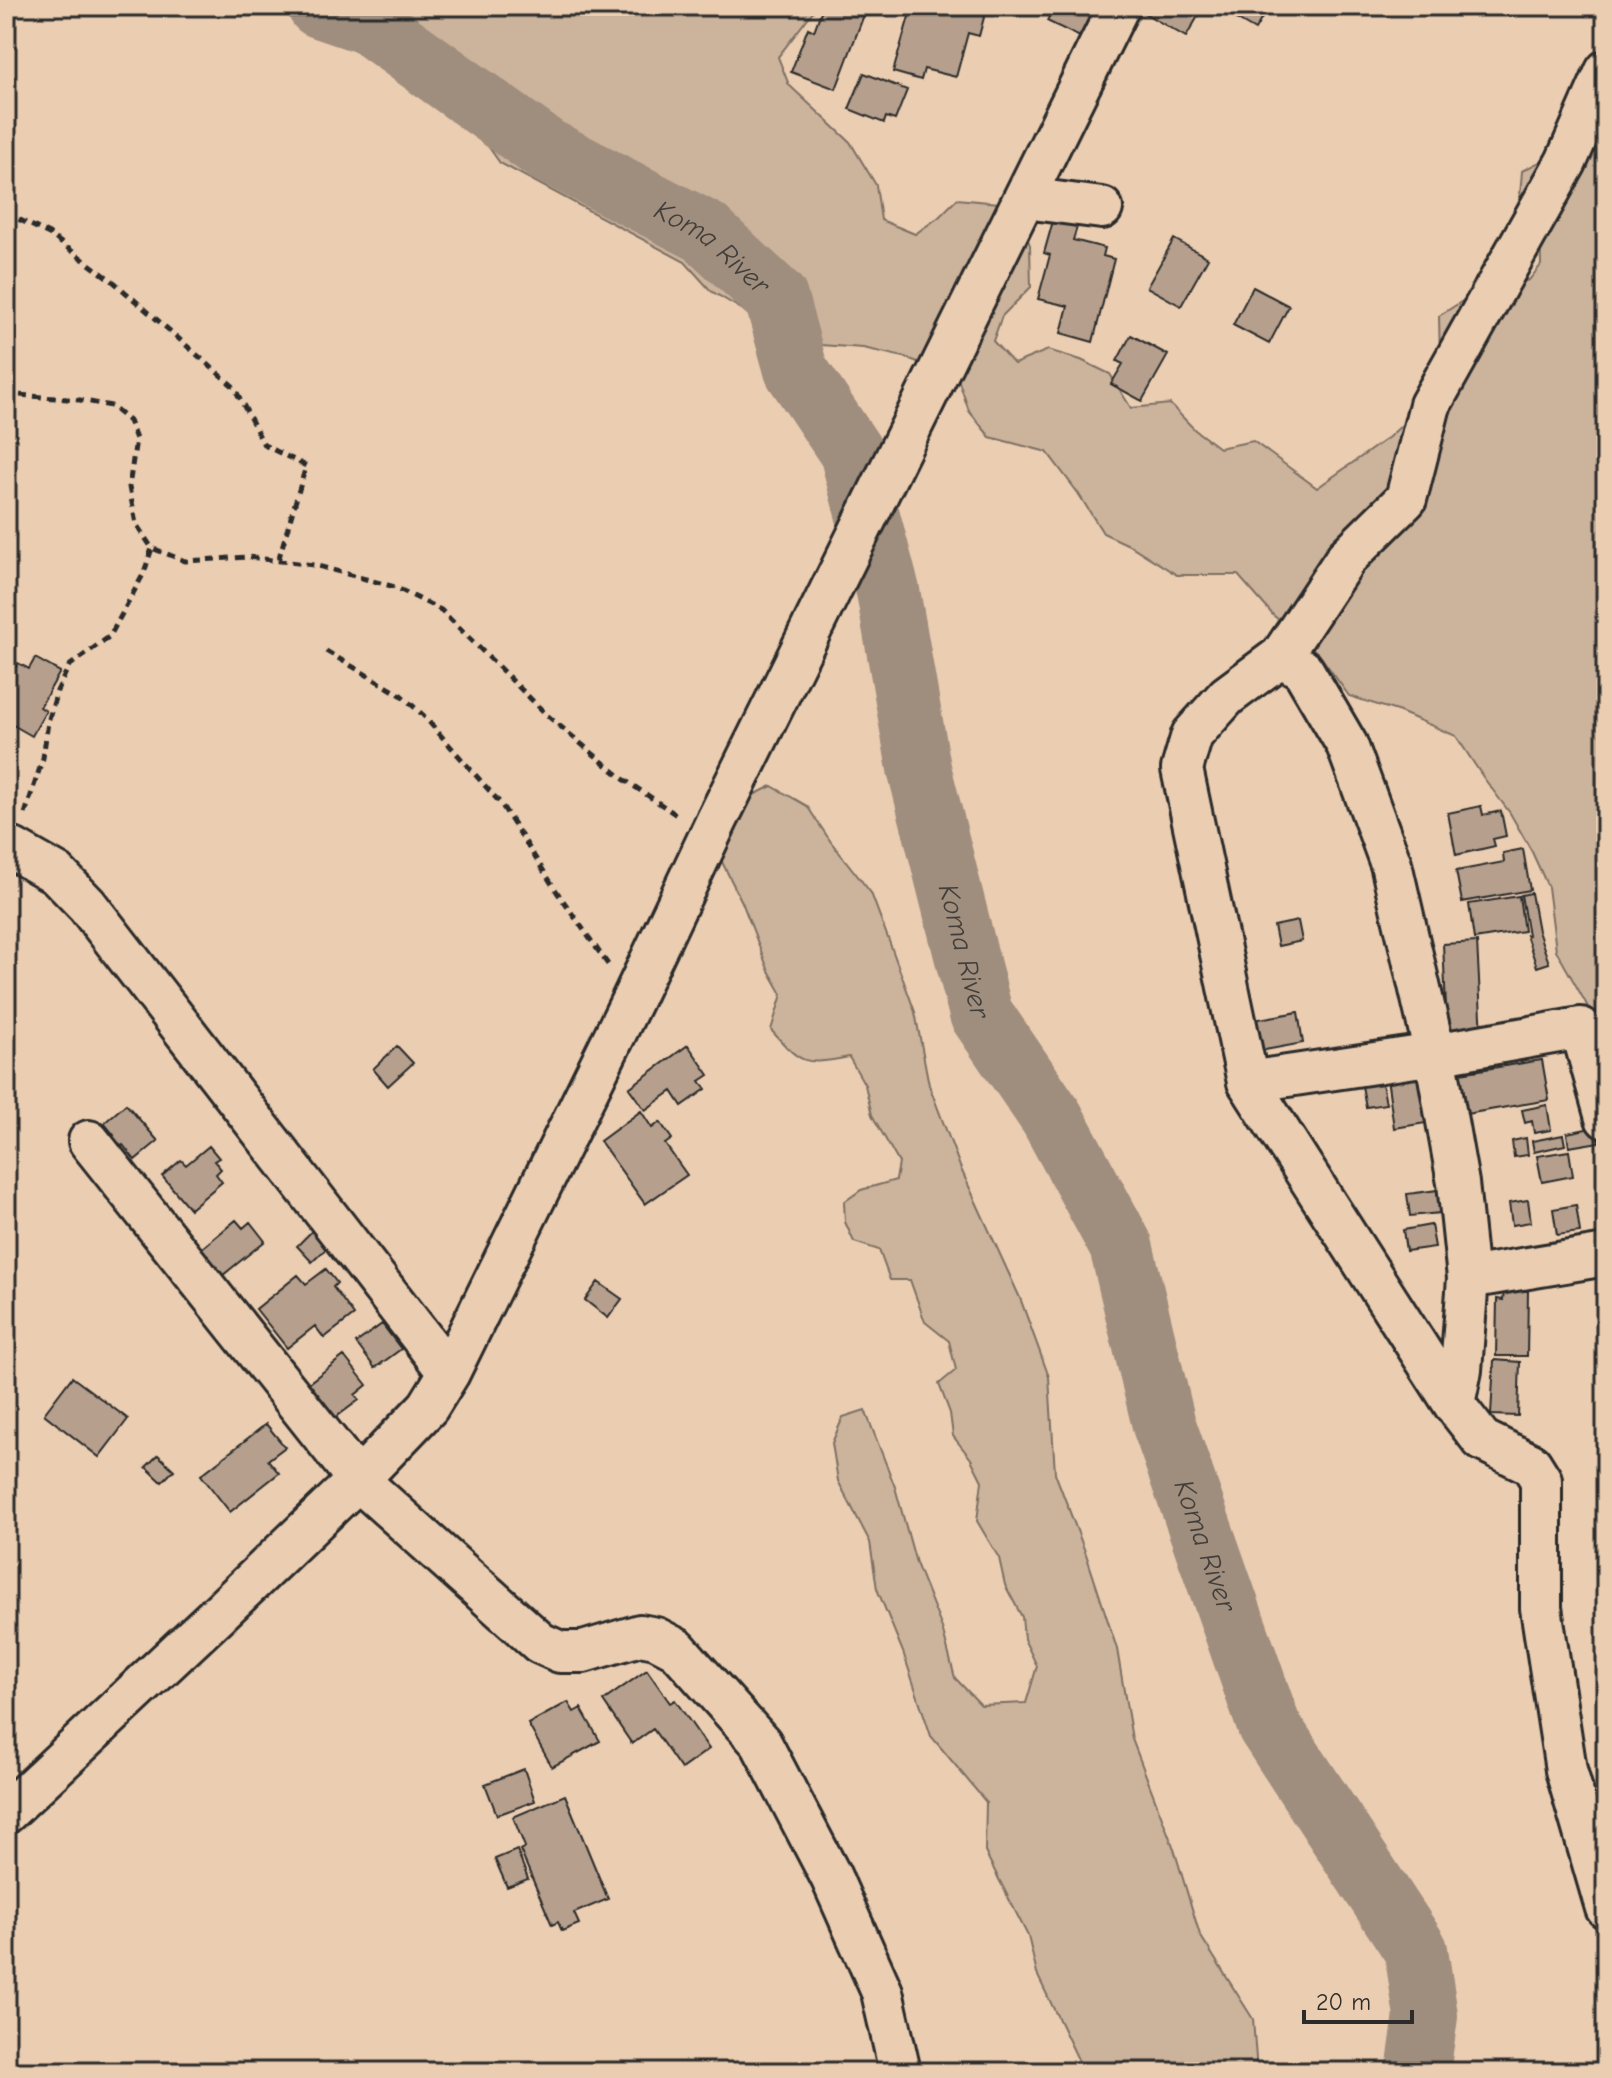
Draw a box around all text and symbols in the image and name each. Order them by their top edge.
water label: Koma River [649,194,777,302]
water label: Koma River [932,881,997,1023]
water label: Koma River [1167,1475,1243,1617]
scale bar [1304,1974,1412,2024]
text: 20 m [1316,1988,1371,2016]

